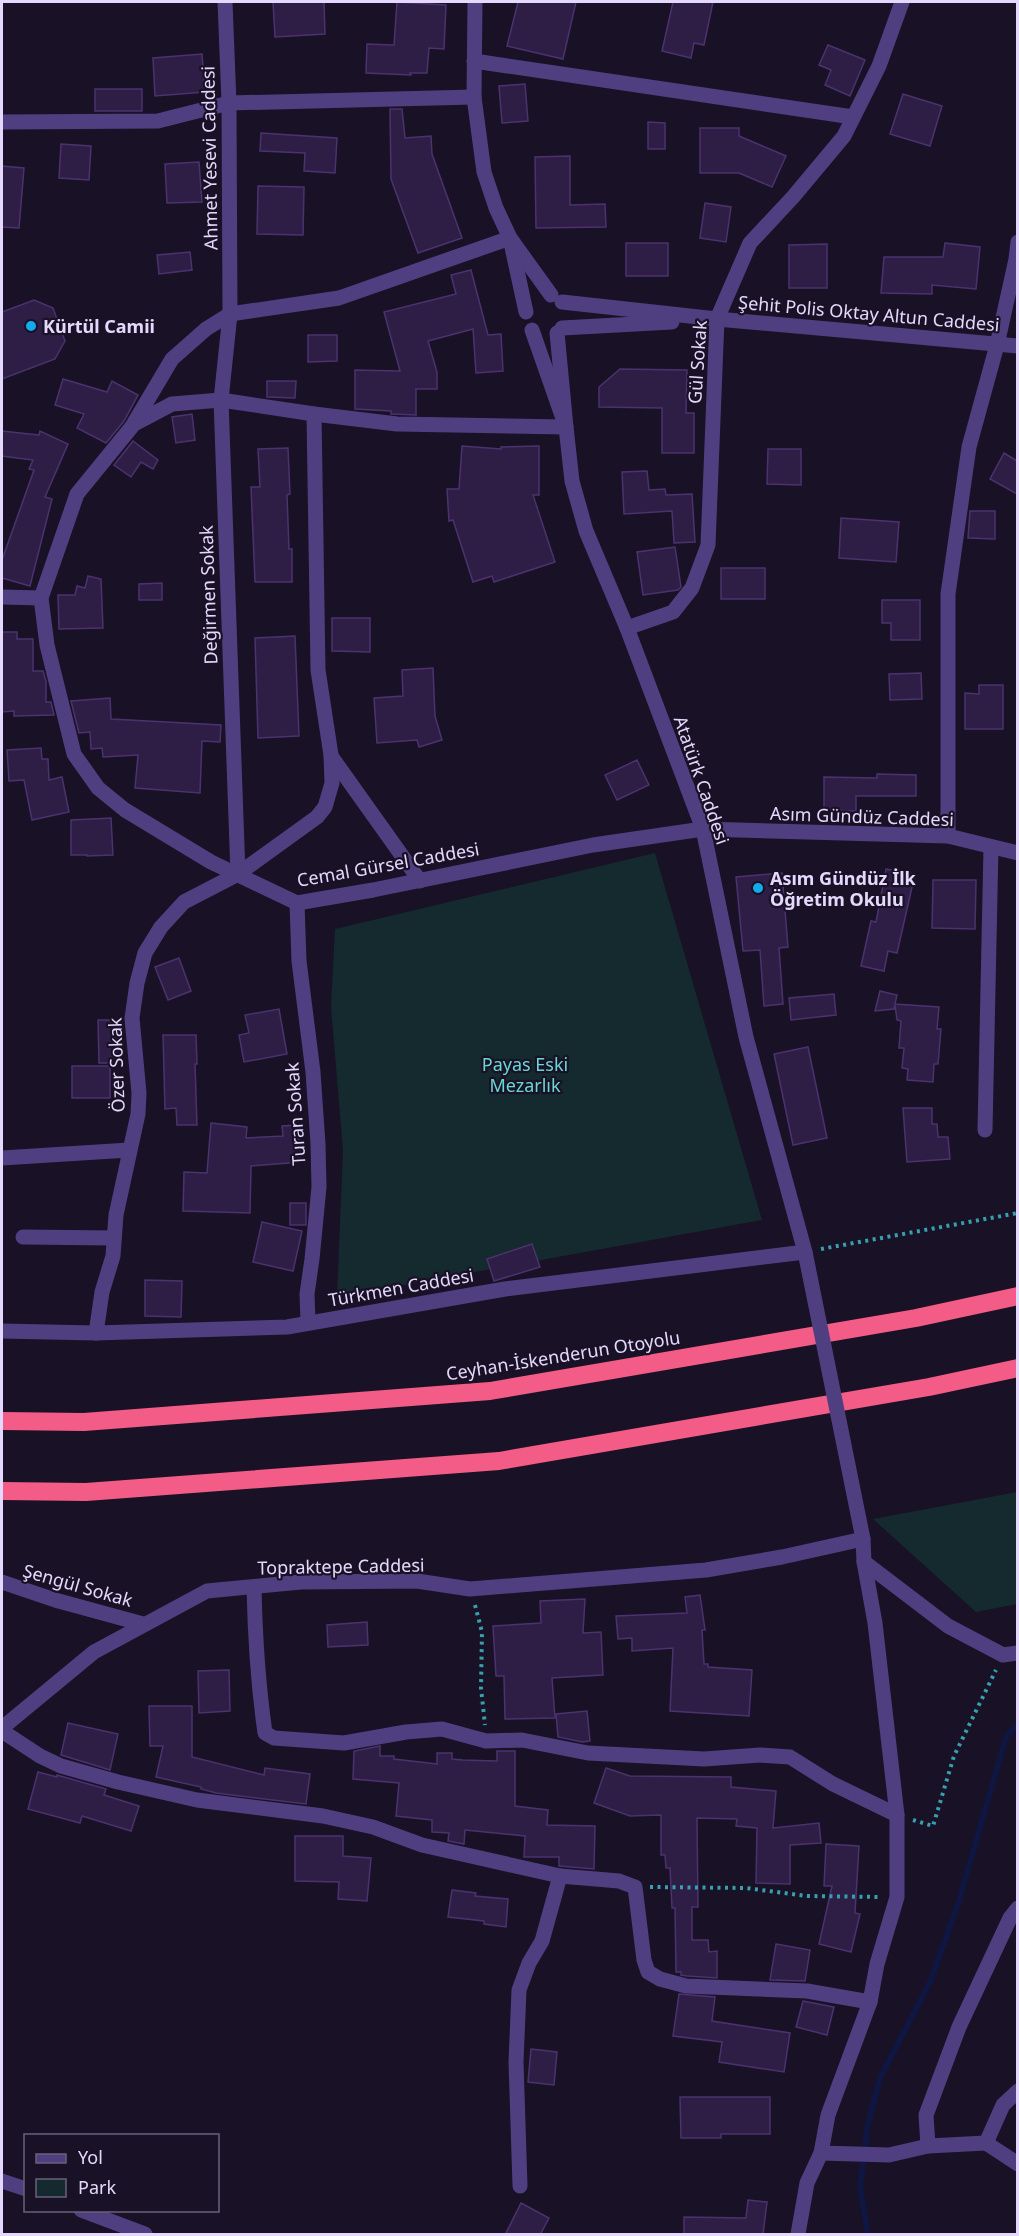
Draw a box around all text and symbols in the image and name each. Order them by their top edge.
street label: Ahmet Yesevi Caddesi [195,66,223,250]
street label: Şehit Polis Oktay Altun Caddesi [737,290,1001,336]
place label: Kürtül Camii [43,314,155,338]
marker: Kürtül Camii [24,319,38,333]
street label: Gül Sokak [682,319,712,405]
street label: Değirmen Sokak [194,525,222,665]
street label: Atatürk Caddesi [669,713,735,847]
street label: Asım Gündüz Caddesi [770,801,954,831]
street label: Cemal Gürsel Caddesi [295,836,481,892]
place label: Asım Gündüz İlk Öğretim Okulu [770,866,917,911]
marker: Asım Gündüz İlk Öğretim Okulu [751,881,765,895]
street label: Özer Sokak [102,1017,130,1113]
park label: Payas Eski Mezarlık [482,1052,568,1097]
street label: Turan Sokak [279,1061,311,1166]
street label: Türkmen Caddesi [326,1262,476,1312]
street label: Ceyhan-İskenderun Otoyolu [444,1325,682,1385]
street label: Topraktepe Caddesi [257,1553,425,1579]
street label: Şengül Sokak [20,1558,136,1612]
legend [24,2134,219,2212]
text: Yol [78,2145,103,2169]
text: Park [78,2175,116,2199]

